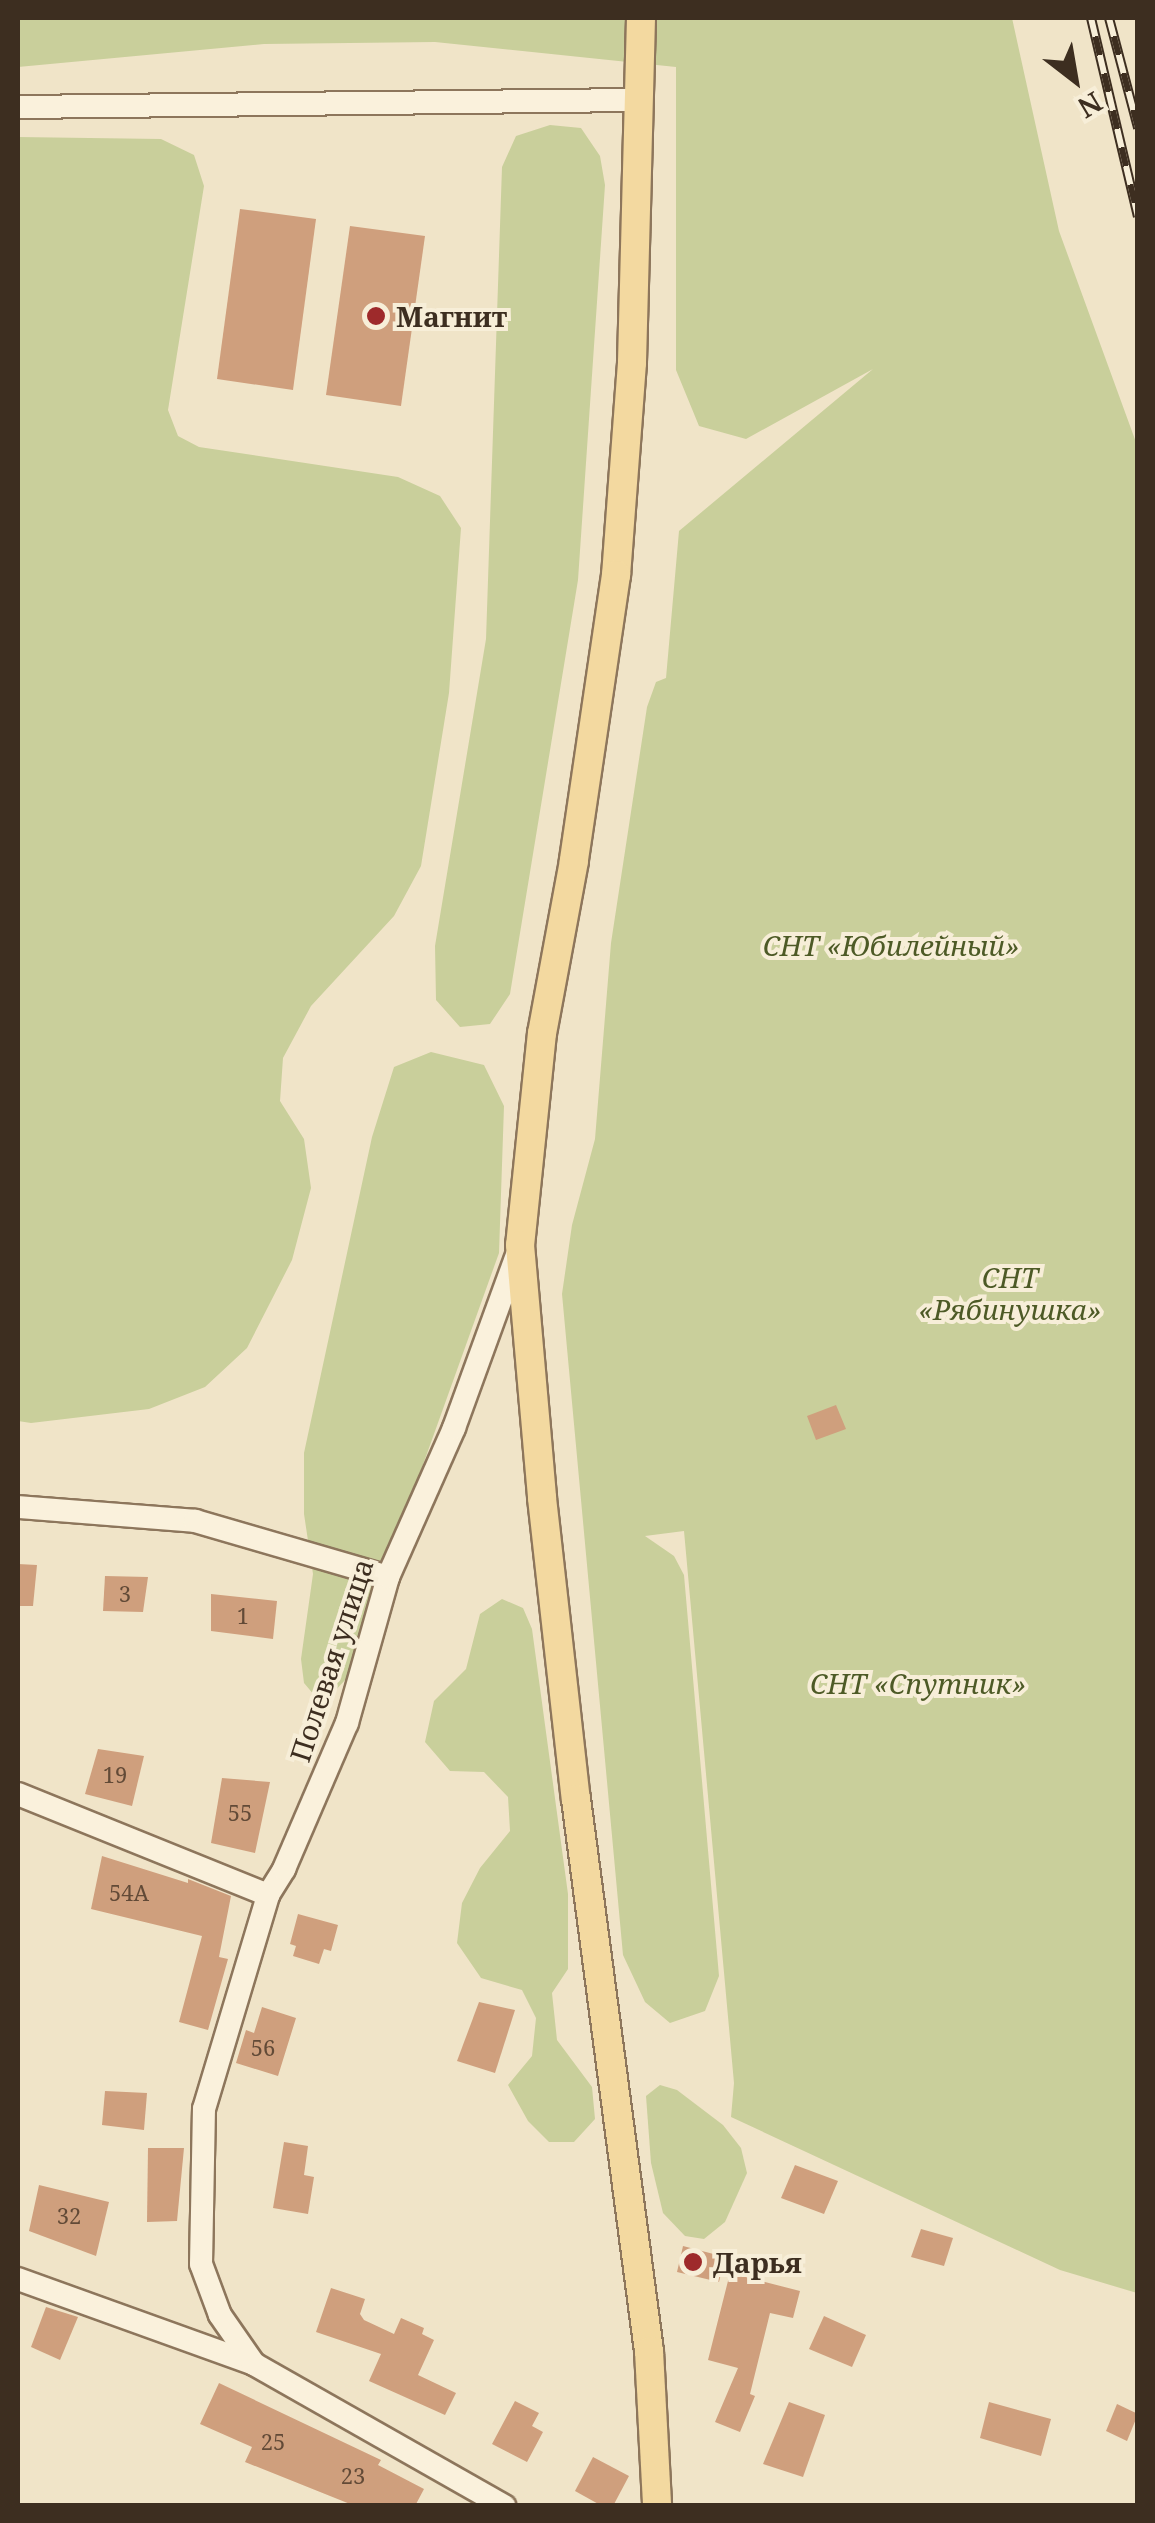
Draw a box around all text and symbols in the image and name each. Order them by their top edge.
north arrow [1025,30,1125,130]
text: N [1071,84,1110,128]
place label: Магнит [396,299,507,333]
marker: Магнит [365,305,387,327]
park label: СНТ «Юбилейный» [763,928,1019,962]
park label: СНТ «Рябинушка» [919,1260,1101,1326]
street label: Полевая улица [282,1554,380,1766]
house number: 3 [119,1581,131,1607]
house number: 1 [237,1603,249,1629]
park label: СНТ «Спутник» [810,1666,1026,1700]
house number: 19 [103,1762,127,1788]
house number: 55 [228,1800,252,1826]
house number: 54А [109,1880,149,1906]
house number: 56 [251,2035,275,2061]
house number: 32 [57,2203,81,2229]
place label: Дарья [713,2245,802,2279]
marker: Дарья [682,2251,704,2273]
house number: 25 [261,2429,285,2455]
house number: 23 [341,2463,365,2489]

